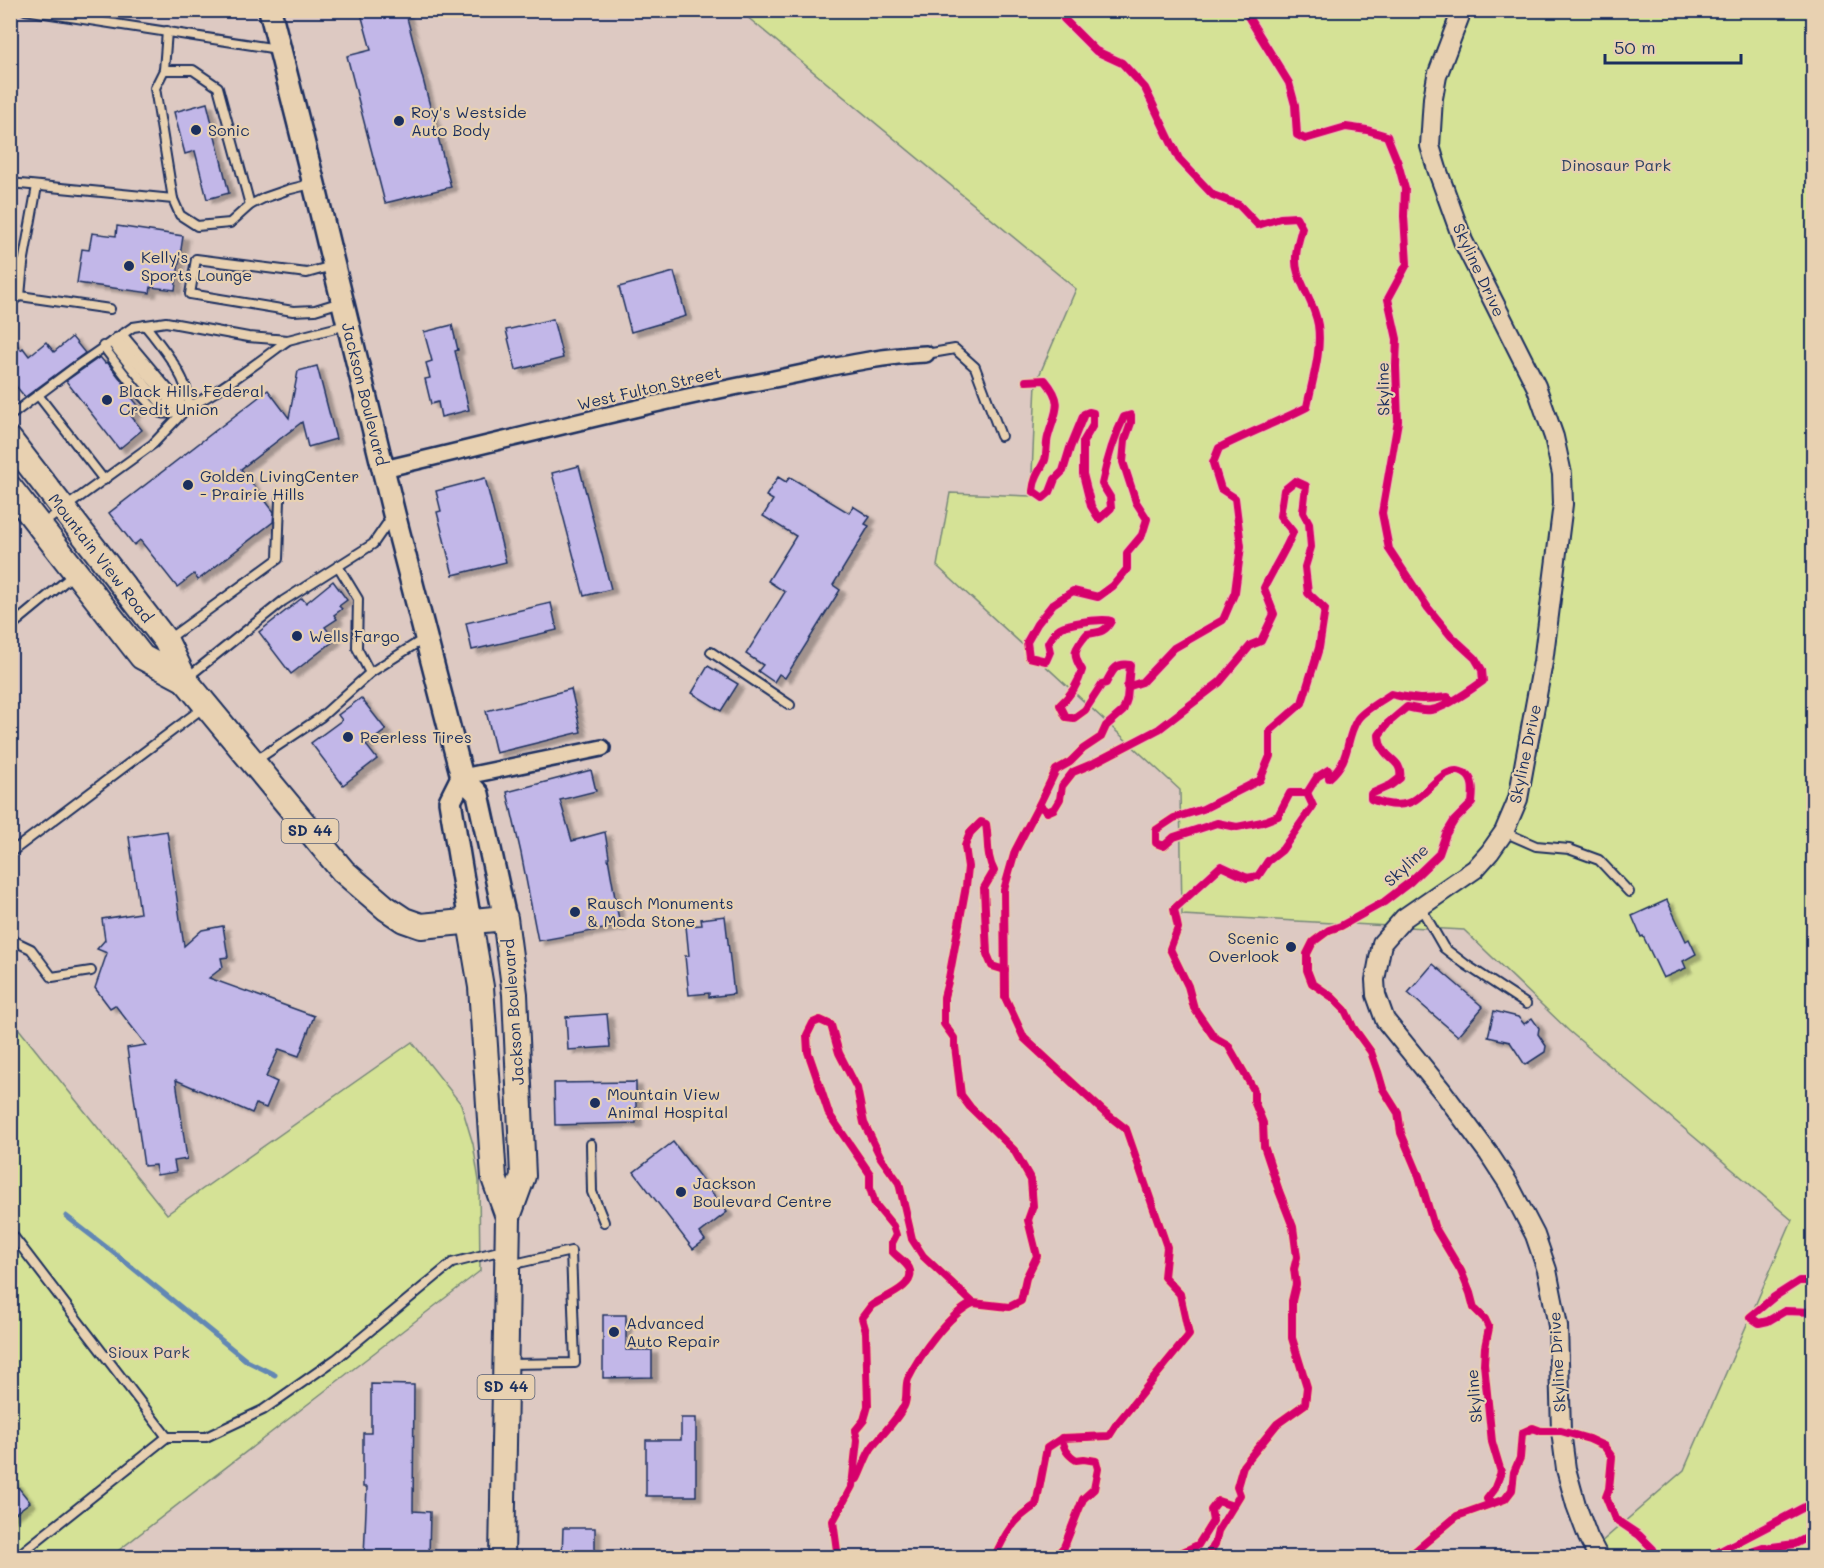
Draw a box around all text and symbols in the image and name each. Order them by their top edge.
scale bar [1605,27,1742,65]
text: 50 m [1614,35,1656,59]
place label: Roy's Westside Auto Body [411,101,527,140]
marker: Roy's Westside Auto Body [392,114,406,128]
place label: Sonic [208,119,250,140]
marker: Sonic [189,123,203,137]
park label: Dinosaur Park [1561,154,1671,175]
street label: Skyline Drive [1449,220,1510,320]
place label: Kelly's Sports Lounge [141,246,252,285]
marker: Kelly's Sports Lounge [122,259,136,273]
street label: Jackson Boulevard [338,320,393,468]
street label: West Fulton Street [575,361,723,414]
street label: Skyline [1372,362,1393,416]
place label: Black Hills Federal Credit Union [119,380,264,419]
marker: Black Hills Federal Credit Union [100,393,114,407]
place label: Golden LivingCenter - Prairie Hills [200,465,359,504]
marker: Golden LivingCenter - Prairie Hills [181,478,195,492]
street label: Mountain View Road [44,489,158,627]
place label: Wells Fargo [309,625,400,646]
marker: Wells Fargo [290,629,304,643]
street label: Skyline Drive [1504,702,1545,805]
place label: Peerless Tires [360,726,472,747]
marker: Peerless Tires [341,730,355,744]
road number: SD 44 [282,819,338,843]
street label: Skyline [1379,839,1432,891]
place label: Rausch Monuments & Moda Stone [587,892,734,931]
marker: Rausch Monuments & Moda Stone [568,905,582,919]
place label: Scenic Overlook [1208,927,1279,966]
street label: Jackson Boulevard [497,938,528,1086]
marker: Scenic Overlook [1284,940,1298,954]
place label: Mountain View Animal Hospital [607,1083,728,1122]
marker: Mountain View Animal Hospital [588,1096,602,1110]
place label: Jackson Boulevard Centre [693,1172,832,1211]
marker: Jackson Boulevard Centre [674,1185,688,1199]
street label: Skyline Drive [1543,1311,1570,1413]
place label: Advanced Auto Repair [626,1312,720,1351]
marker: Advanced Auto Repair [607,1325,621,1339]
park label: Sioux Park [108,1341,190,1362]
street label: Skyline [1461,1368,1486,1424]
road number: SD 44 [478,1375,534,1399]

